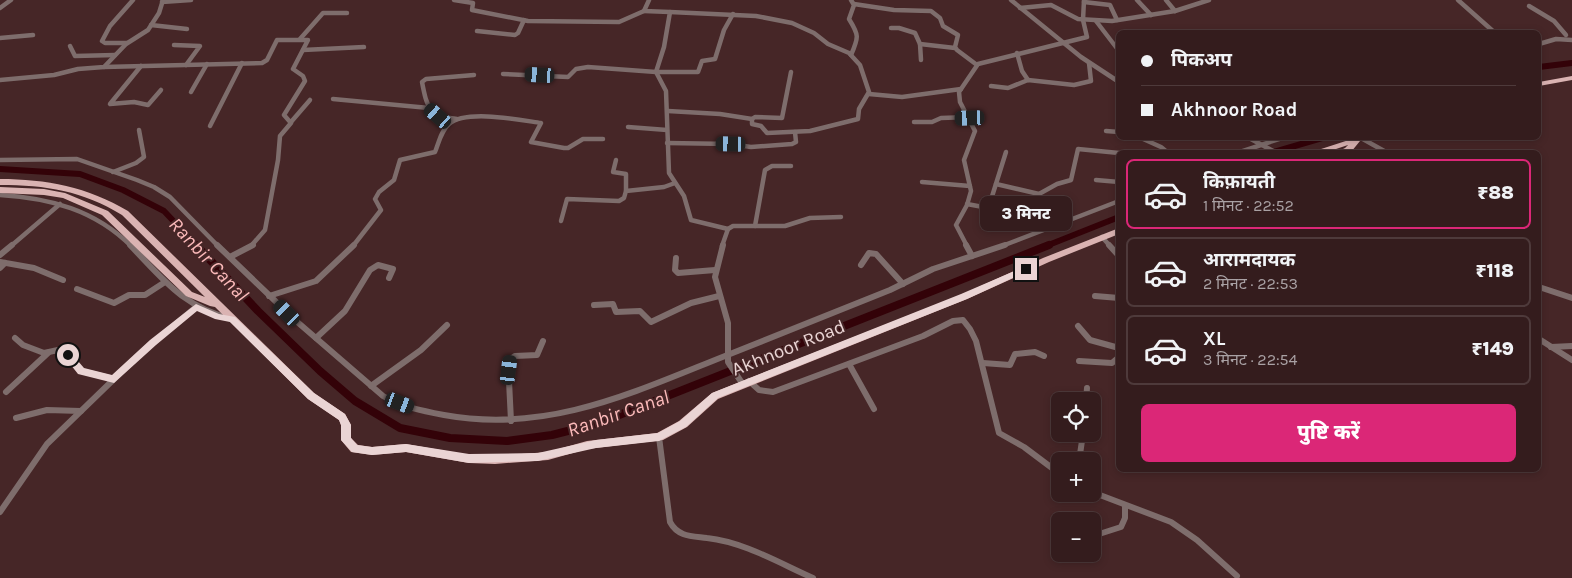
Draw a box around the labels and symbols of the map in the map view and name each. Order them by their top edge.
car [524,67,555,83]
car [421,100,454,132]
car [954,110,985,126]
car [715,136,746,152]
callout: 3 मिनट [980,196,1072,232]
water label: Ranbir Canal [164,213,253,306]
route end [1015,258,1037,280]
car [271,297,302,329]
street label: Akhnoor Road [728,315,848,381]
route start [57,344,79,366]
car [499,354,518,386]
water label: Ranbir Canal [564,385,672,442]
car [383,391,416,415]

